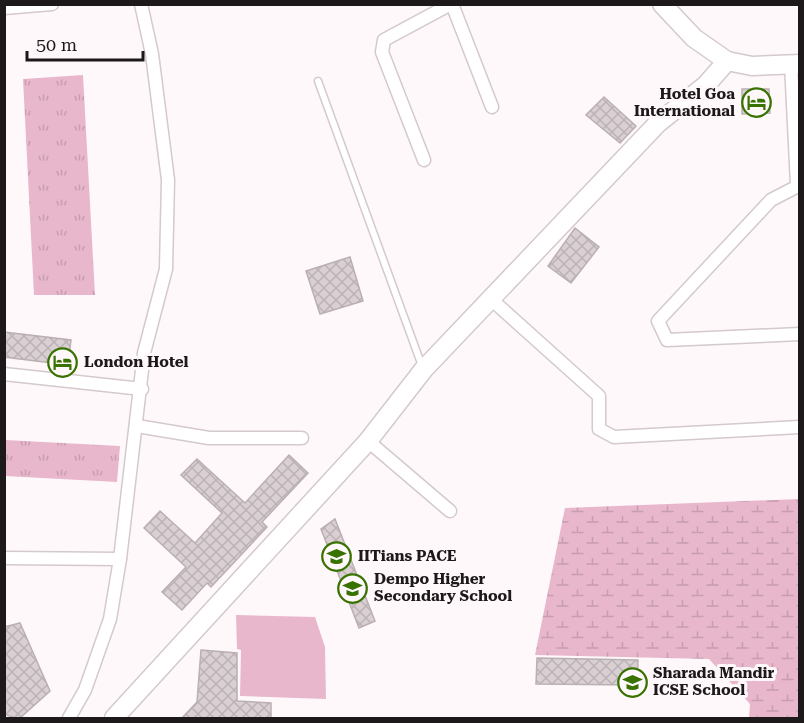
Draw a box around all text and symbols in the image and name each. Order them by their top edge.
scale bar [27,24,142,62]
text: 50 m [36,34,77,55]
place label: Hotel Goa International [634,85,735,120]
hotel icon: Hotel Goa International [740,87,772,119]
hotel icon: London Hotel [47,346,79,378]
place label: London Hotel [84,353,189,371]
school or university icon: IITians PACE [321,540,353,572]
place label: IITians PACE [358,547,457,565]
place label: Dempo Higher Secondary School [374,570,512,605]
school or university icon: Dempo Higher Secondary School [337,572,369,604]
place label: Sharada Mandir ICSE School [653,664,775,699]
school or university icon: Sharada Mandir ICSE School [616,666,648,698]

